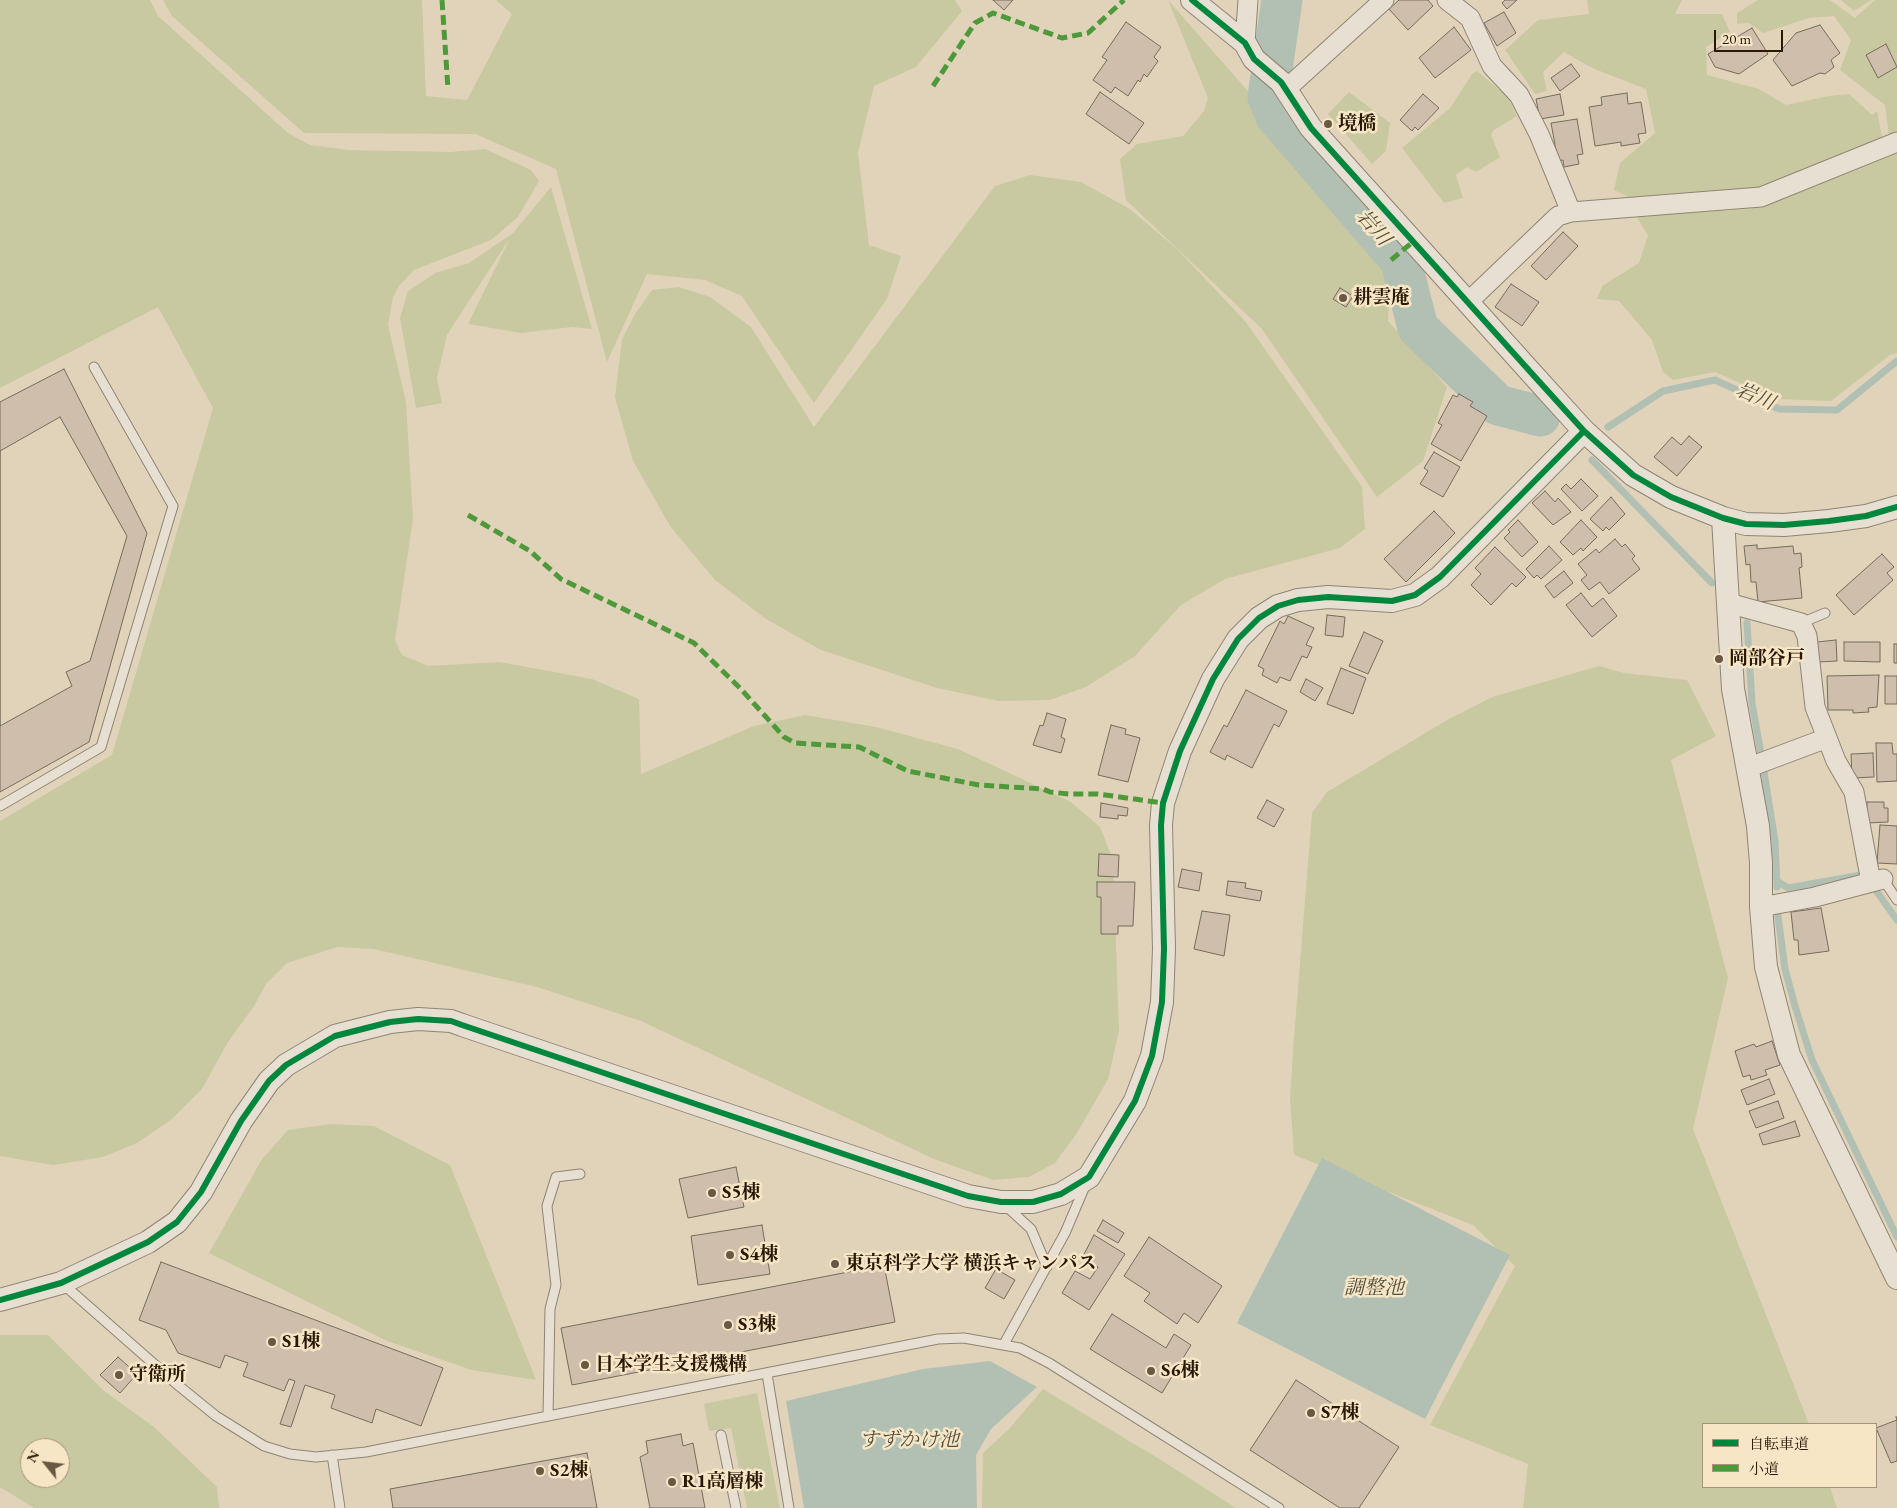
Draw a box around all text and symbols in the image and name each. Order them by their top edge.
scale bar [1717,20,1786,52]
text: 20 m [1722,29,1751,48]
place label: 境橋 [1338,113,1376,135]
marker: 境橋 [1322,118,1334,130]
water label: 岩川 [1351,205,1395,251]
place label: 耕雲庵 [1353,287,1410,309]
marker: 耕雲庵 [1337,292,1349,304]
water label: 岩川 [1732,378,1778,416]
place label: 岡部谷戸 [1729,648,1805,670]
marker: 岡部谷戸 [1713,653,1725,665]
place label: S5棟 [722,1182,760,1204]
marker: S5棟 [706,1187,718,1199]
place label: S4棟 [740,1244,778,1266]
marker: S4棟 [724,1249,736,1261]
place label: 東京科学大学 横浜キャンパス [845,1253,1097,1275]
marker: 東京科学大学 横浜キャンパス [829,1258,841,1270]
water label: 調整池 [1344,1277,1404,1301]
place label: S3棟 [738,1314,776,1336]
marker: S3棟 [722,1319,734,1331]
place label: S1棟 [282,1331,320,1353]
marker: S1棟 [266,1336,278,1348]
place label: 日本学生支援機構 [595,1354,747,1376]
marker: 日本学生支援機構 [579,1359,591,1371]
place label: S6棟 [1161,1360,1199,1382]
place label: 守衛所 [129,1364,186,1386]
marker: S6棟 [1145,1365,1157,1377]
marker: 守衛所 [113,1369,125,1381]
place label: S7棟 [1321,1402,1359,1424]
marker: S7棟 [1305,1407,1317,1419]
legend [1702,1423,1877,1488]
water label: すずかけ池 [859,1429,959,1453]
text: 自転車道 [1749,1434,1809,1453]
north arrow [20,1438,70,1488]
text: N [22,1447,43,1466]
text: 小道 [1749,1459,1779,1478]
place label: S2棟 [550,1460,588,1482]
marker: S2棟 [534,1465,546,1477]
place label: R1高層棟 [682,1471,763,1493]
marker: R1高層棟 [666,1476,678,1488]

